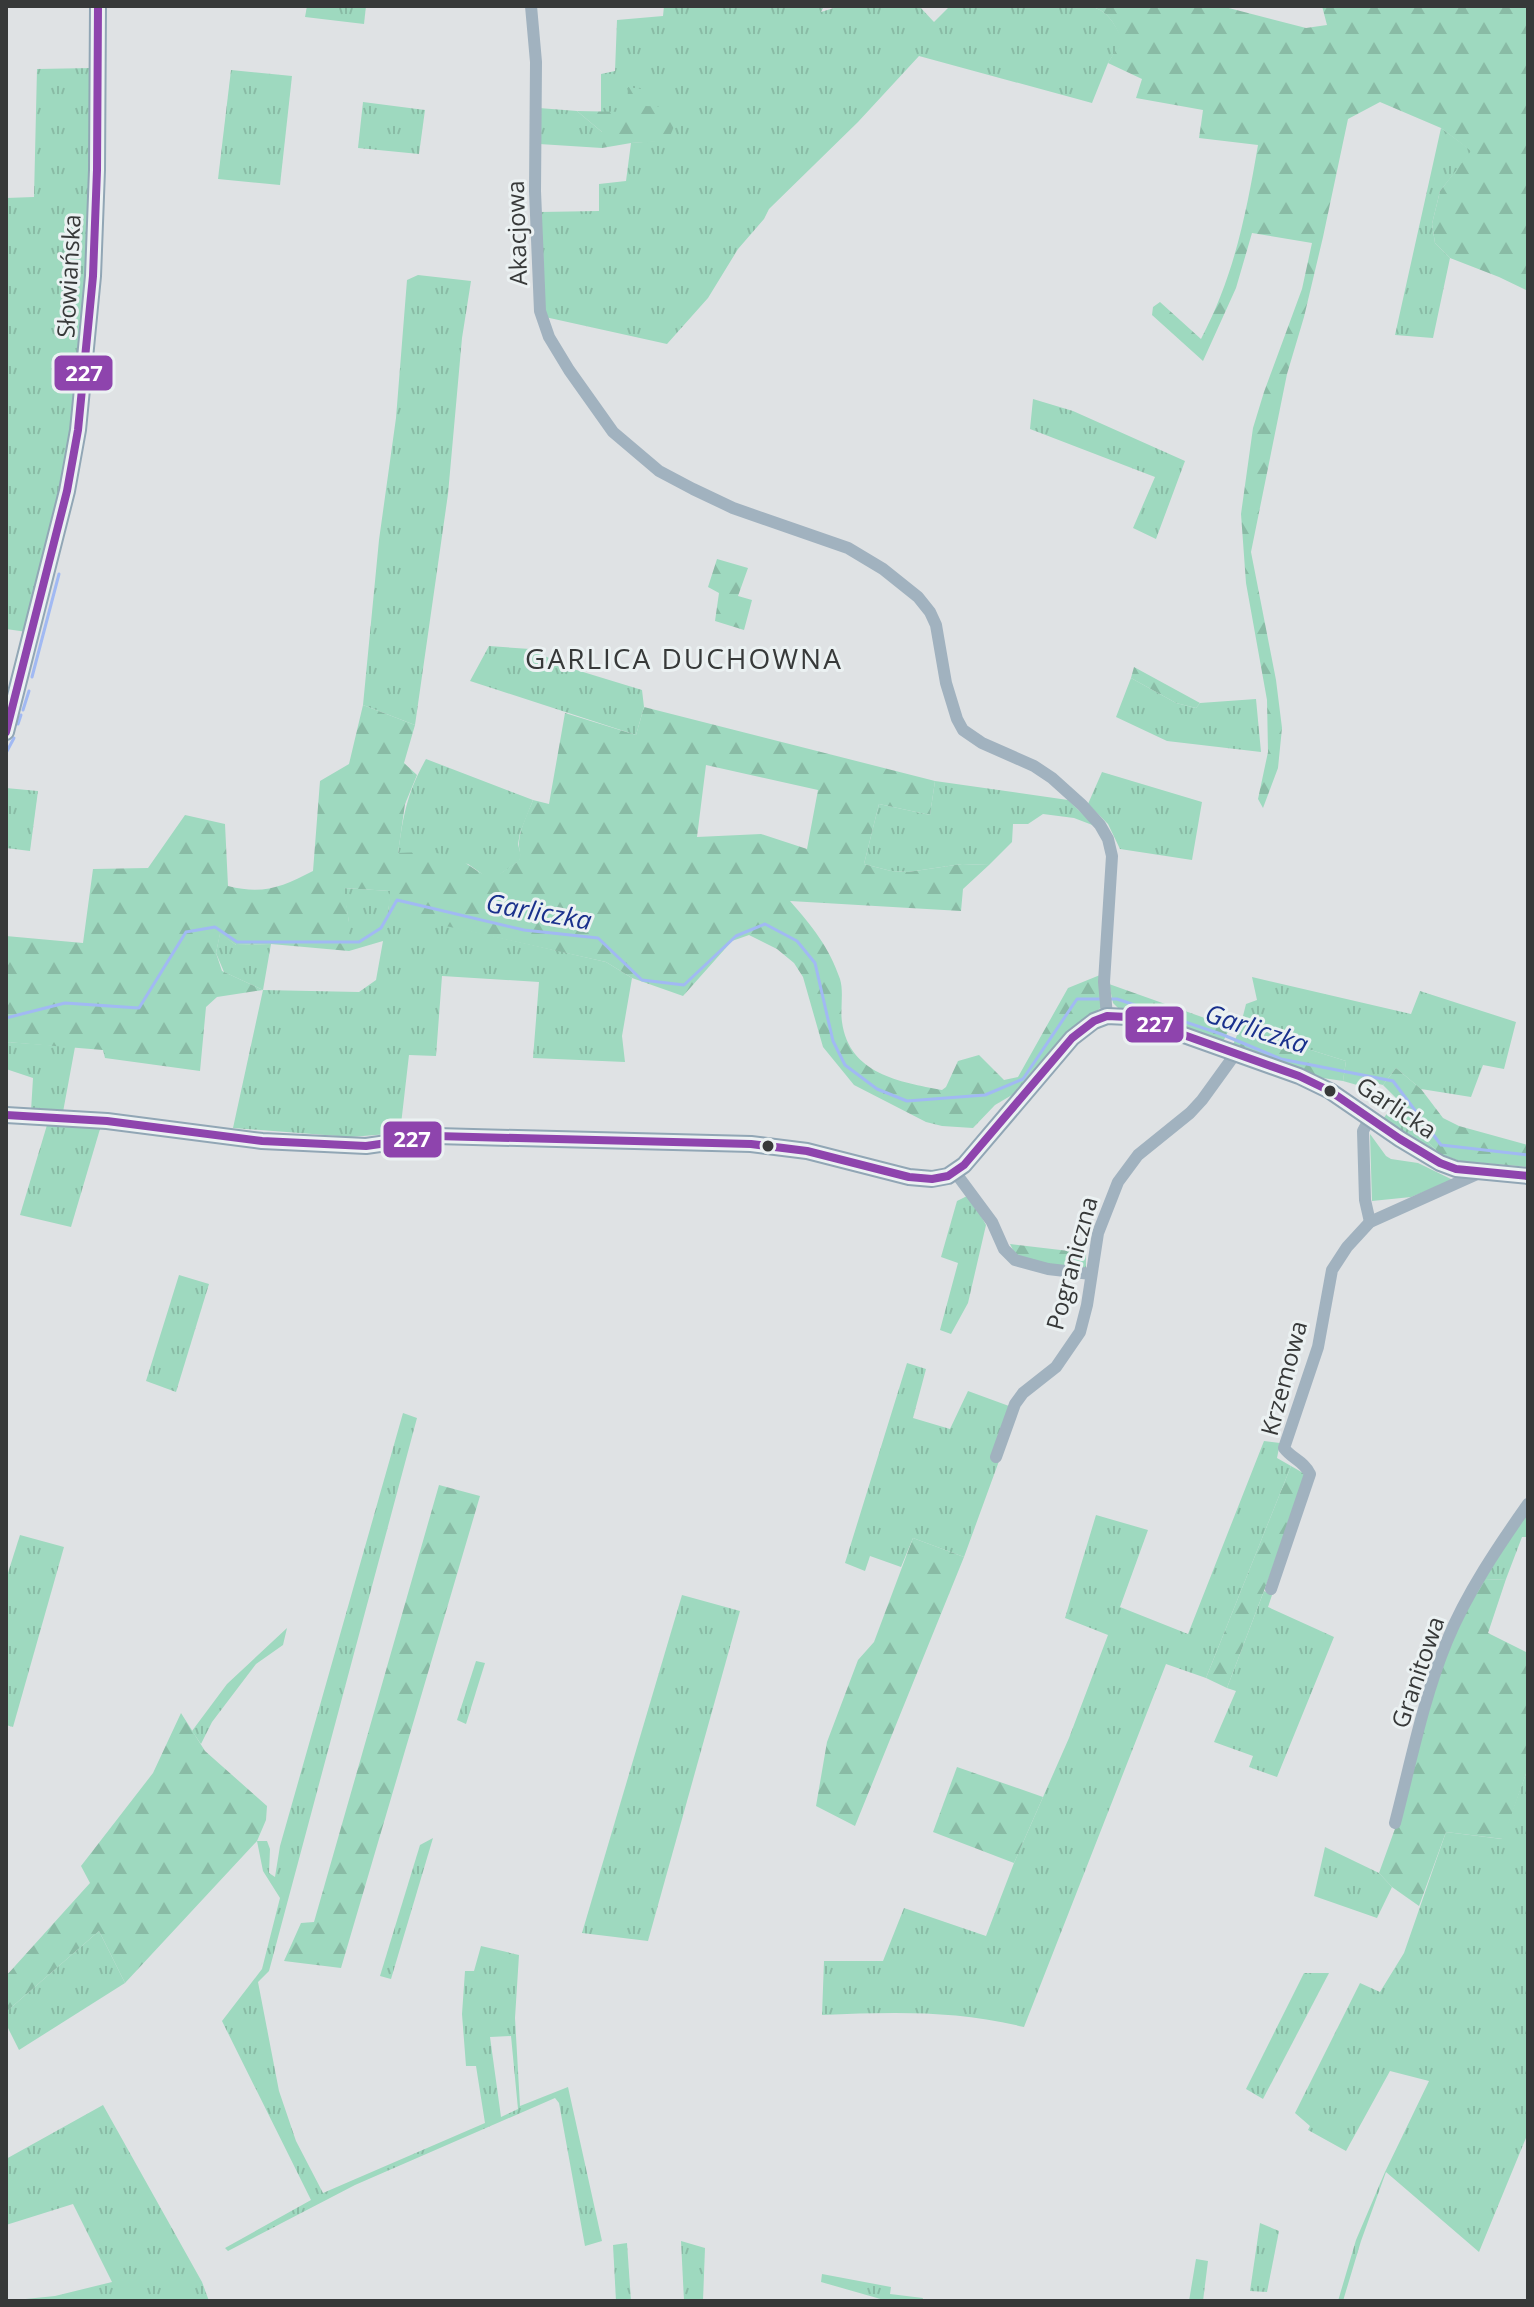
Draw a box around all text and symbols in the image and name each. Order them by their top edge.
street label: Akacjowa [498,180,534,286]
street label: Słowiańska [48,213,88,339]
line badge: 227 [53,354,114,392]
text: 227 [65,357,103,387]
district label: GARLICA DUCHOWNA [525,639,843,677]
water label: Garliczka [483,884,595,938]
water label: Garliczka [1201,994,1313,1062]
line badge: 227 [1124,1005,1185,1044]
text: 227 [1136,1008,1174,1038]
street label: Garlicka [1350,1068,1444,1146]
unlabelled marker [1322,1083,1338,1099]
line badge: 227 [382,1120,443,1159]
text: 227 [393,1123,431,1153]
unlabelled marker [760,1138,776,1154]
street label: Pograniczna [1037,1193,1105,1333]
street label: Krzemowa [1252,1317,1314,1439]
street label: Granitowa [1382,1612,1452,1732]

